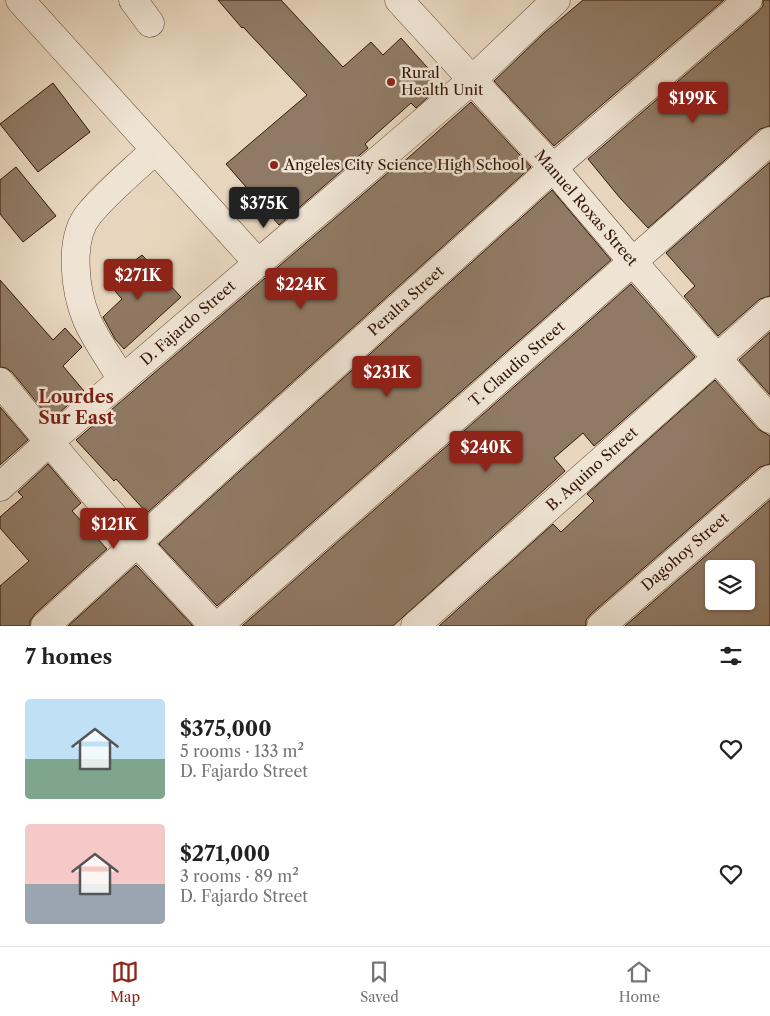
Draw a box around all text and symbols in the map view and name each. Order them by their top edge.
place label: Rural Health Unit [401,63,484,99]
marker: Rural Health Unit [385,76,397,88]
pin: $199K [658,82,728,124]
text: $199K [669,88,717,108]
street label: Manuel Roxas Street [531,146,642,270]
place label: Angeles City Science High School [283,155,525,174]
marker: Angeles City Science High School [268,159,280,171]
pin: $375K [229,186,299,229]
text: $375K [240,193,288,213]
pin: $271K [103,258,173,301]
street label: Peralta Street [364,261,448,340]
text: $271K [115,265,161,285]
pin: $224K [266,268,336,310]
text: $224K [276,274,326,294]
street label: D. Fajardo Street [136,276,240,369]
street label: T. Claudio Street [465,316,569,410]
pin: $231K [352,356,422,398]
text: $231K [363,362,411,382]
district label: Lourdes Sur East [38,386,115,429]
street label: B. Aquino Street [542,422,642,515]
pin: $240K [451,430,521,473]
text: $240K [461,437,511,457]
pin: $121K [79,508,149,550]
street label: Dagohoy Street [637,508,733,595]
text: $121K [91,514,137,534]
map controls [705,560,755,610]
button: layers [705,560,755,610]
icon: filters [717,642,745,670]
text: 7 homes [25,644,112,669]
text: $375,000 [180,716,272,741]
icon: home [65,719,125,779]
icon: heart [717,735,745,763]
text: 5 rooms · 133 m² [180,741,304,761]
text: D. Fajardo Street [180,761,308,781]
text: $271,000 [180,841,270,866]
icon: home [65,844,125,904]
icon: heart [717,860,745,888]
text: 3 rooms · 89 m² [180,866,299,886]
text: D. Fajardo Street [180,886,308,906]
tab: Map [110,958,140,1006]
tab: Saved [360,958,399,1006]
tab: Home [619,958,660,1006]

